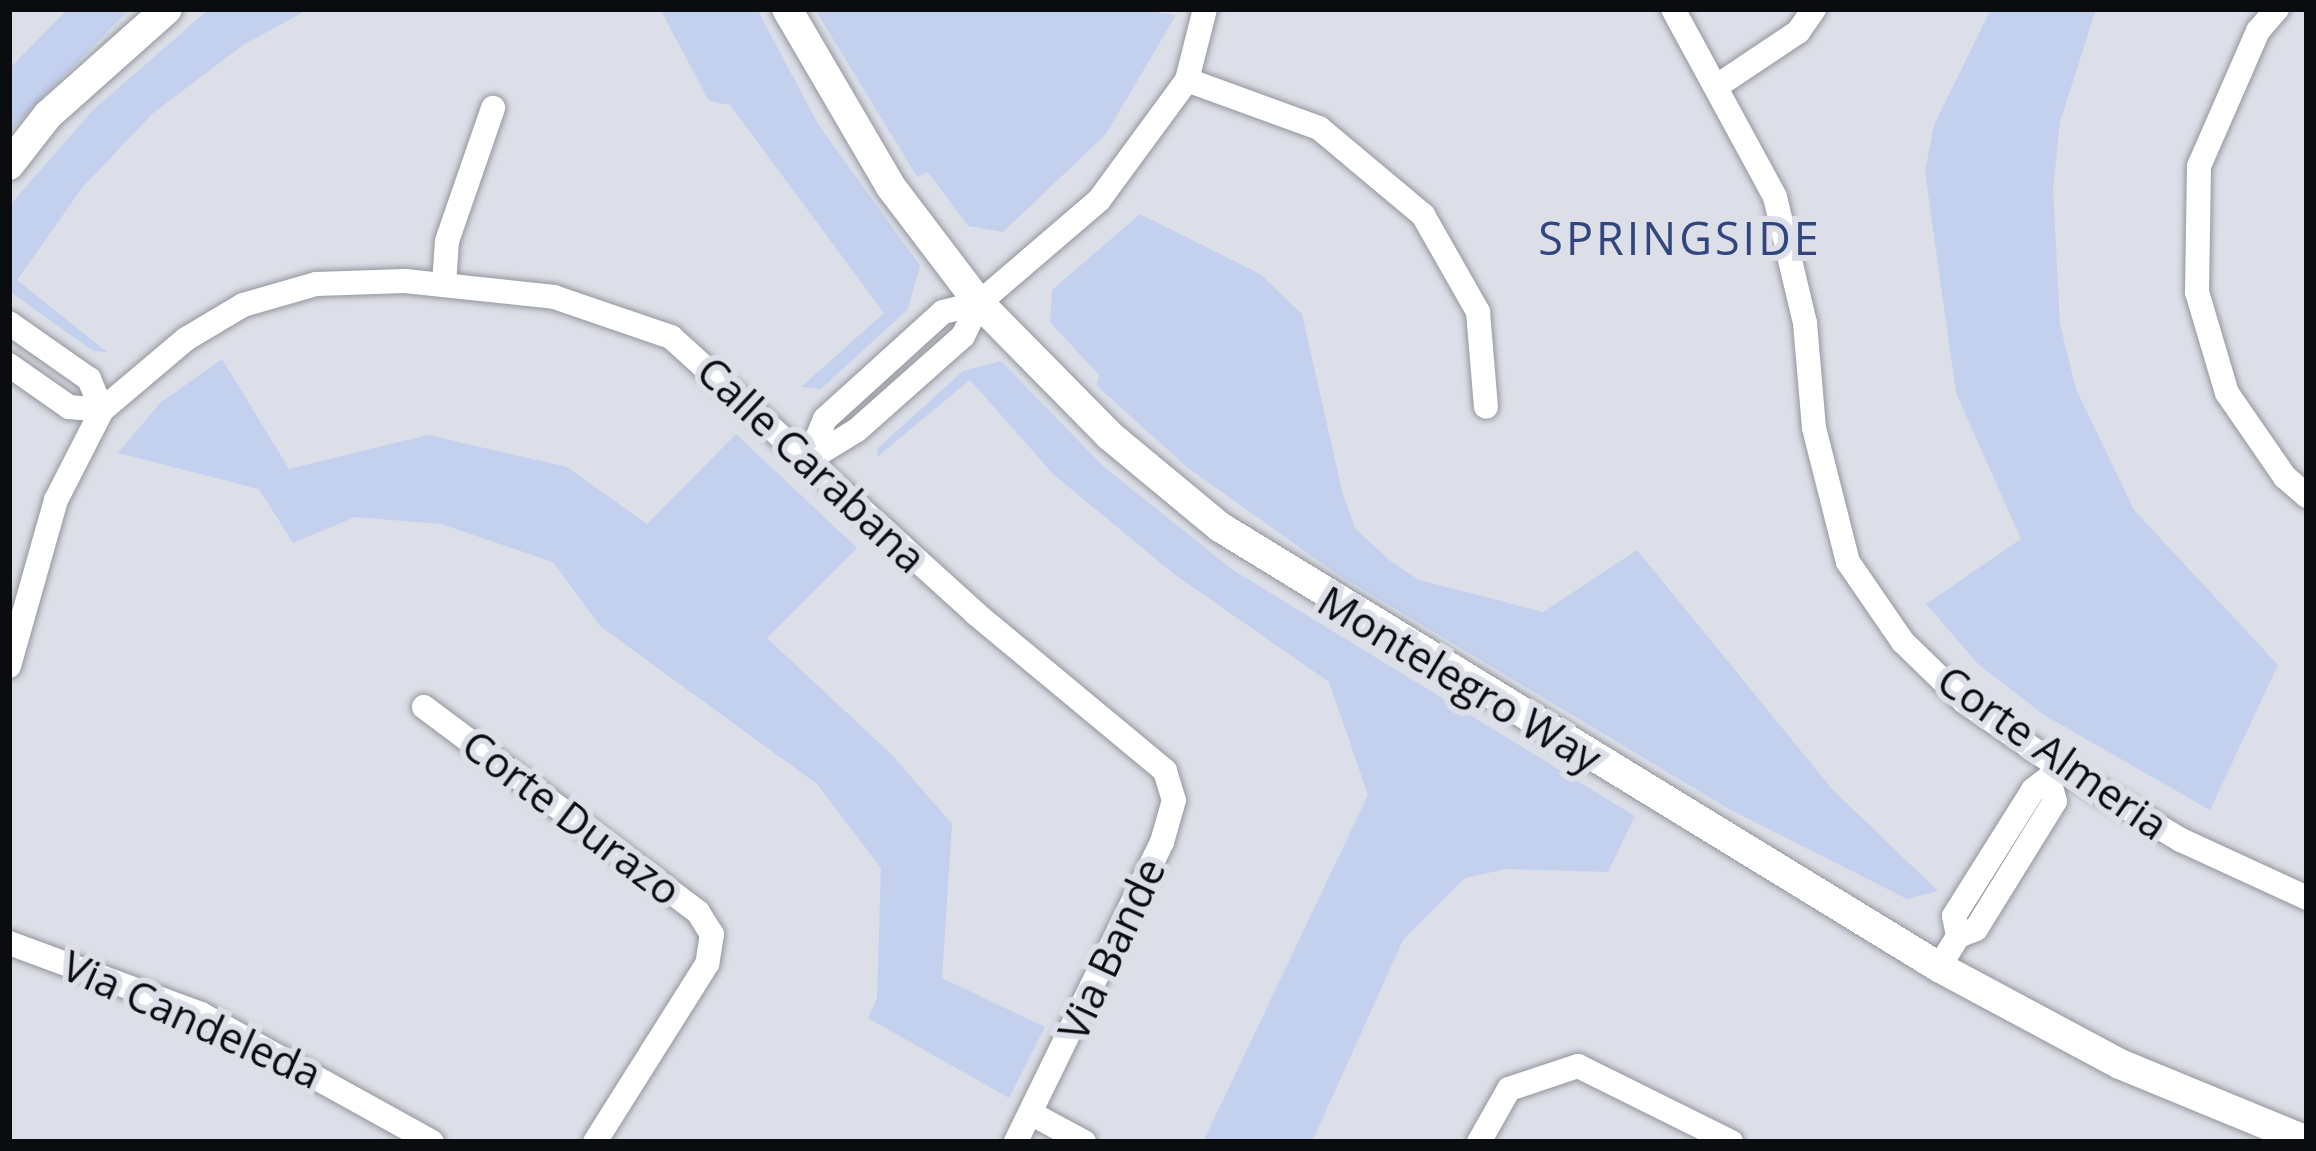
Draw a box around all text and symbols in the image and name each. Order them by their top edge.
district label: SPRINGSIDE [1538,211,1822,265]
street label: Calle Carabana [687,345,937,583]
street label: Montelegro Way [1310,575,1610,783]
street label: Corte Almeria [1928,654,2178,850]
street label: Corte Durazo [453,719,691,915]
street label: Via Bande [1047,850,1175,1048]
street label: Via Candeleda [55,939,329,1099]

